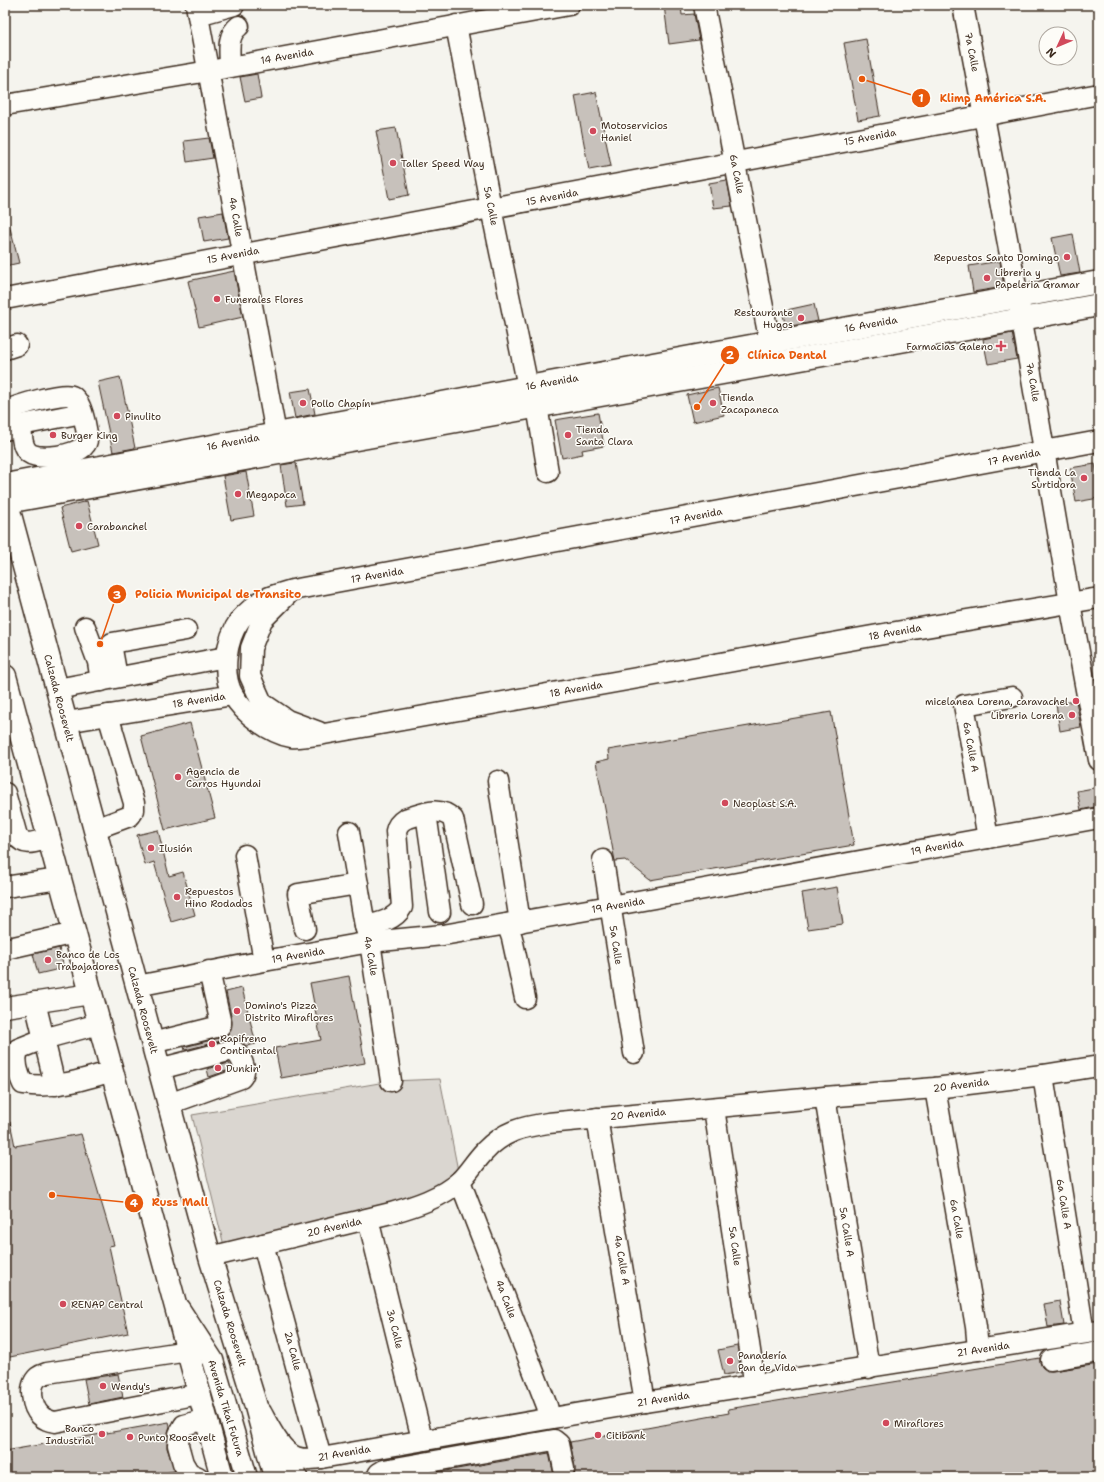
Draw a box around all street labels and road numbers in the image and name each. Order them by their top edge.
street label: 7a Calle [962,31,982,73]
street label: 14 Avenida [260,45,315,67]
street label: 15 Avenida [843,125,898,148]
street label: 6a Calle [727,153,747,195]
street label: 5a Calle [481,185,501,227]
street label: 15 Avenida [525,185,580,208]
street label: 4a Calle [226,196,246,238]
street label: 15 Avenida [206,243,261,266]
street label: 16 Avenida [844,313,899,335]
street label: 7a Calle [1023,361,1043,403]
street label: 16 Avenida [525,371,580,393]
street label: 16 Avenida [206,430,261,453]
street label: 17 Avenida [987,445,1042,468]
street label: 17 Avenida [669,504,724,527]
street label: 17 Avenida [350,564,405,586]
street label: 18 Avenida [867,621,923,643]
street label: Calzada Roosevelt [41,653,77,743]
street label: 18 Avenida [548,678,604,700]
street label: 18 Avenida [172,689,227,711]
street label: 6a Calle A [960,721,982,773]
street label: 19 Avenida [910,836,965,858]
street label: 19 Avenida [591,894,646,916]
street label: 5a Calle [606,924,626,966]
street label: 4a Calle [361,935,381,977]
street label: 19 Avenida [271,944,326,966]
street label: Calzada Roosevelt [125,965,161,1055]
street label: 20 Avenida [932,1075,990,1095]
street label: 20 Avenida [609,1105,667,1123]
street label: 6a Calle A [1054,1178,1074,1230]
street label: 6a Calle [947,1198,967,1240]
street label: 5a Calle A [837,1206,857,1258]
street label: 20 Avenida [305,1214,364,1240]
street label: 5a Calle [726,1226,744,1267]
street label: 4a Calle A [611,1234,633,1286]
street label: Calzada Roosevelt [211,1278,249,1368]
street label: 4a Calle [493,1278,519,1320]
street label: 3a Calle [384,1308,406,1350]
street label: 2a Calle [282,1330,305,1372]
street label: 21 Avenida [956,1338,1011,1360]
street label: Avenida Tikal Futura [205,1358,247,1459]
street label: 21 Avenida [636,1388,691,1410]
street label: 21 Avenida [317,1442,372,1464]

